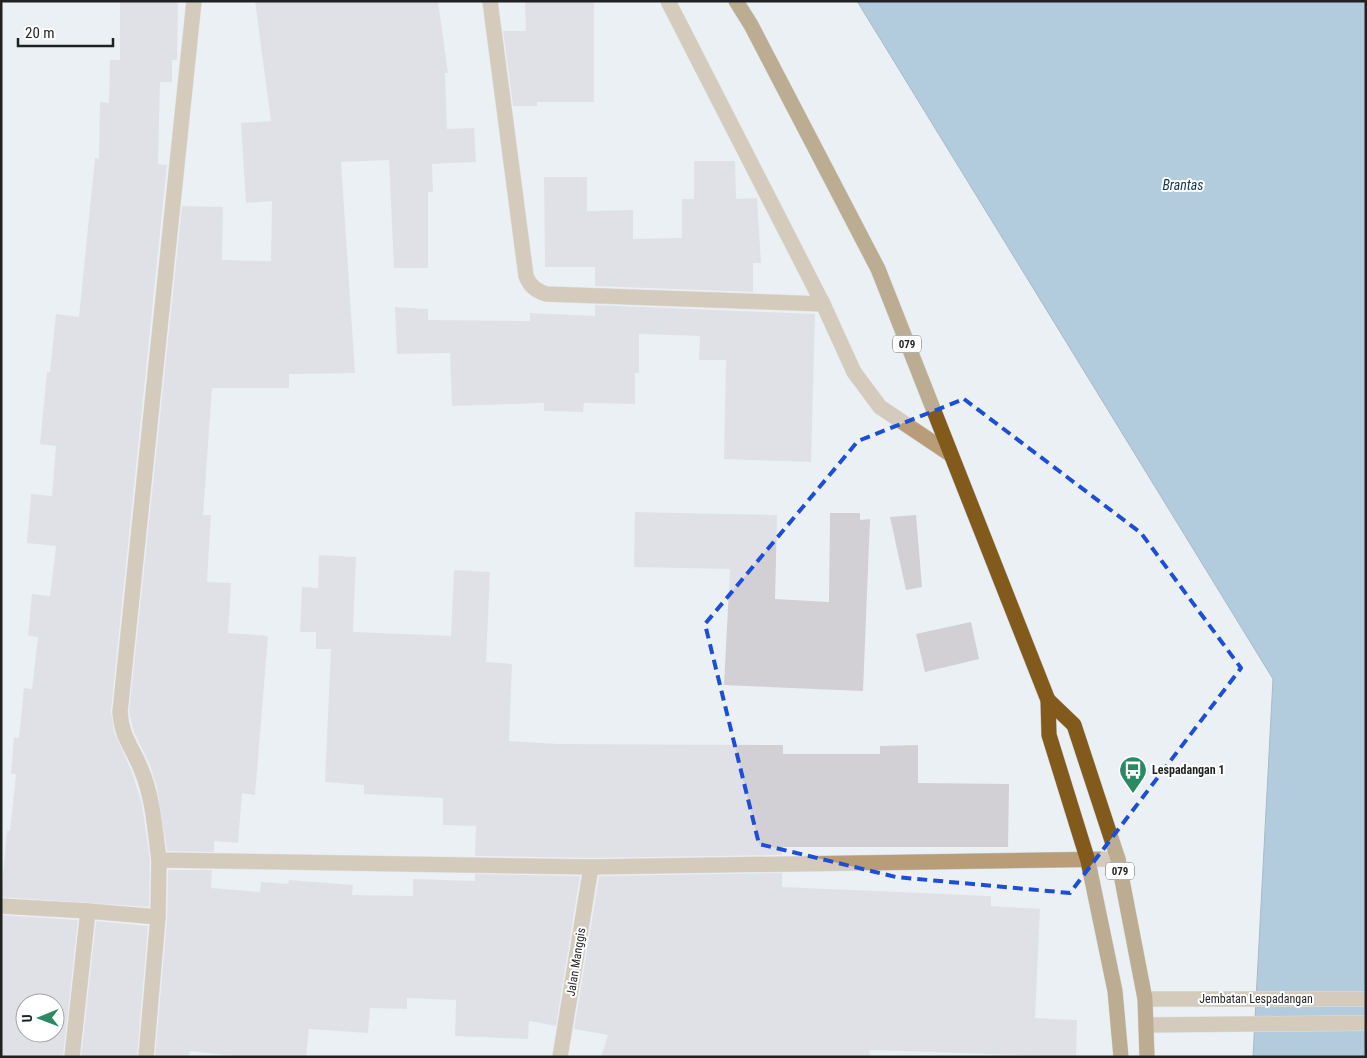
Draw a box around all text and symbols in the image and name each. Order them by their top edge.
scale bar [18,15,112,47]
text: 20 m [25,24,55,42]
water label: Brantas [1162,177,1204,193]
road number: 079 [893,336,921,352]
bus stop icon: Lespadangan 1 [1118,755,1148,794]
place label: Lespadangan 1 [1152,763,1224,777]
road number: 079 [1106,862,1134,879]
street label: Jalan Manggis [564,927,588,997]
street label: Jembatan Lespadangan [1199,992,1313,1006]
north arrow [15,993,65,1043]
text: U [19,1014,35,1022]

